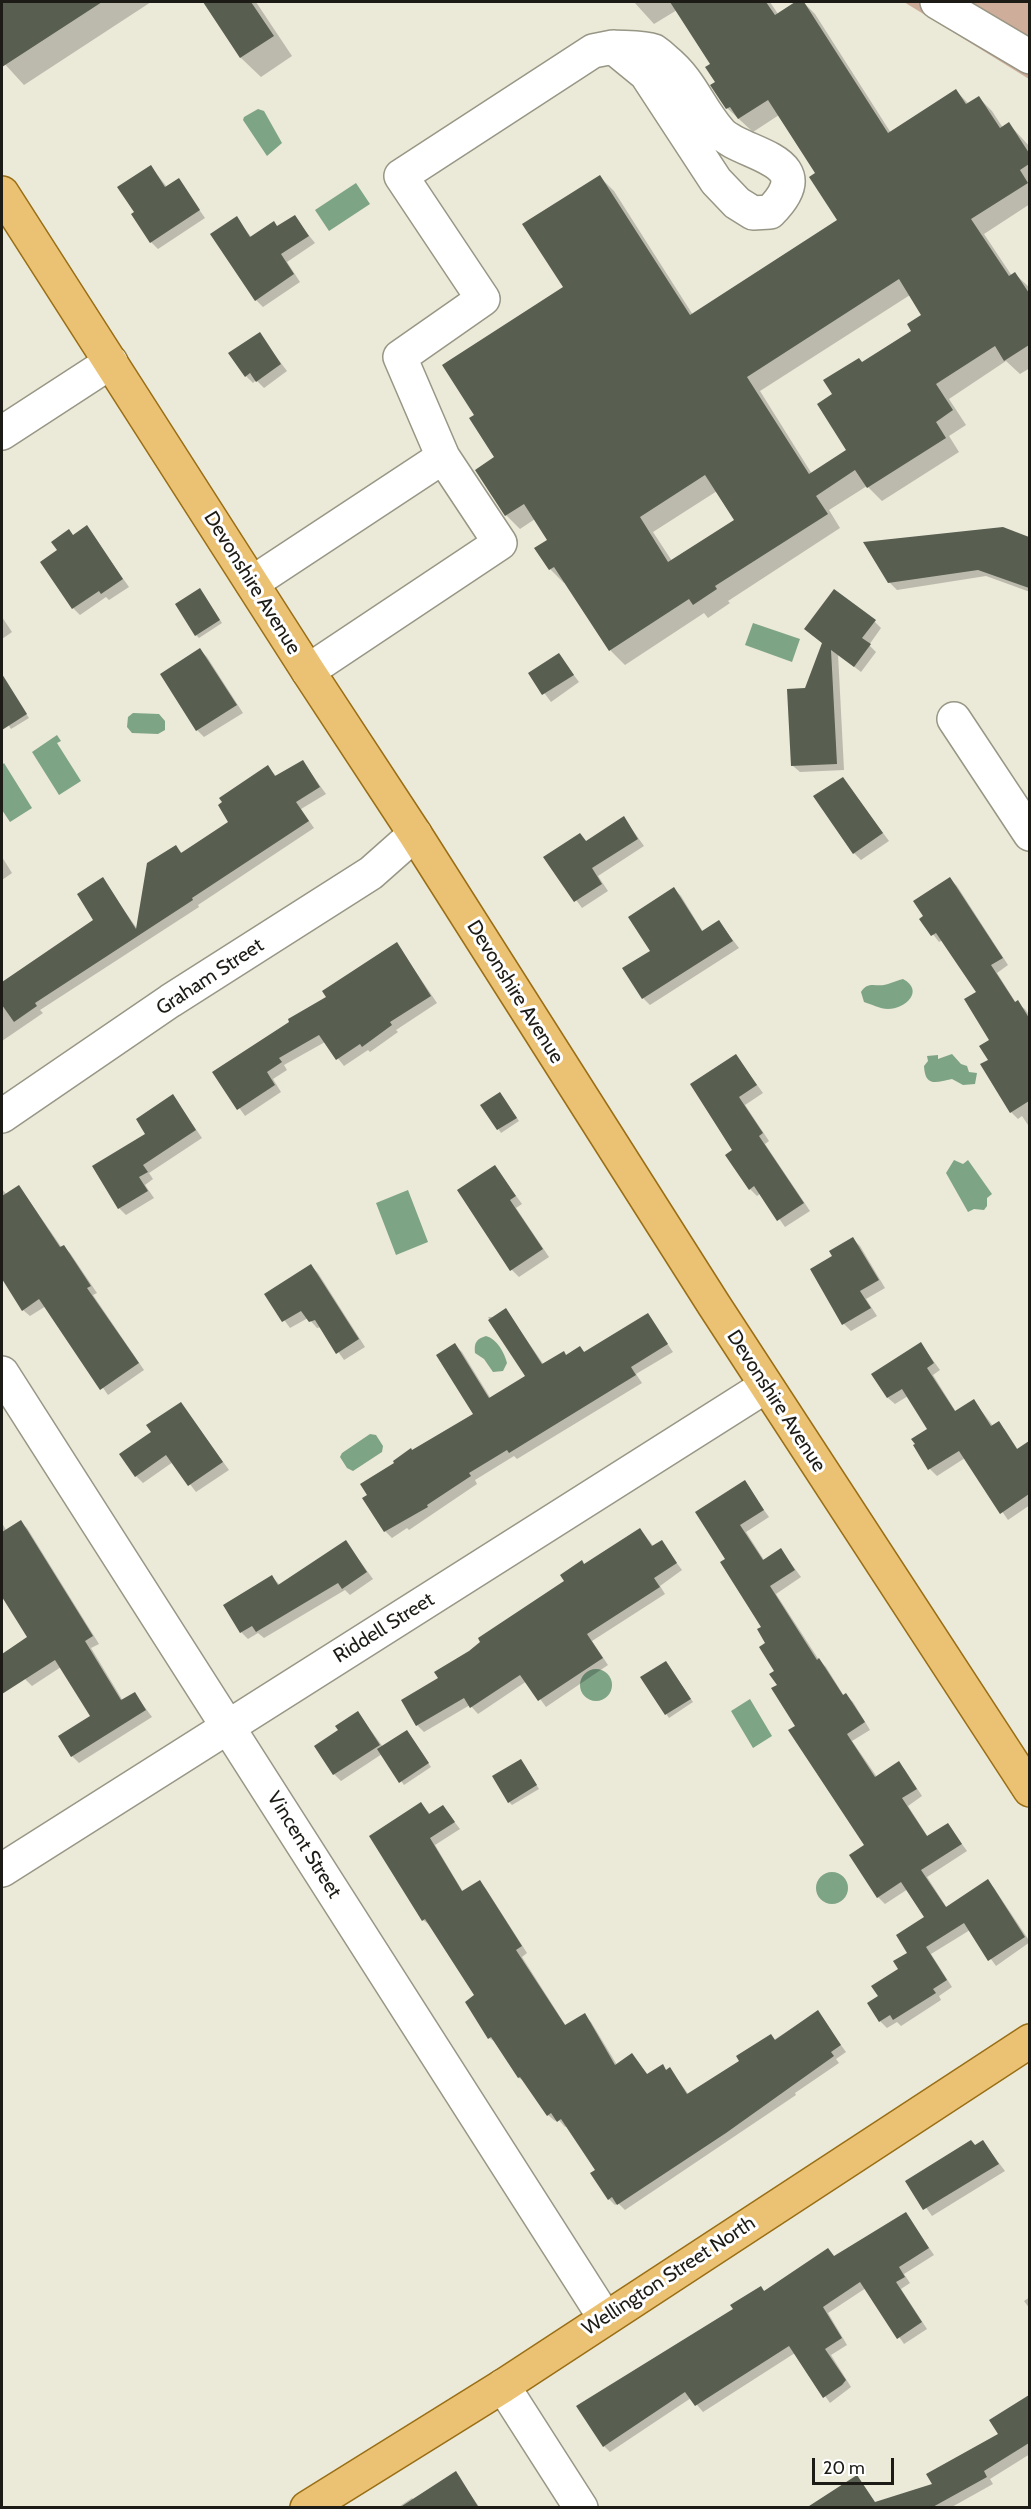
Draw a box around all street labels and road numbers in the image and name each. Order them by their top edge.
street label: Devonshire Avenue [198,507,306,659]
street label: Devonshire Avenue [461,916,569,1068]
street label: Graham Street [152,933,268,1021]
street label: Devonshire Avenue [721,1326,831,1476]
street label: Riddell Street [329,1588,439,1668]
street label: Vincent Street [262,1787,346,1903]
street label: Wellington Street North [578,2211,760,2341]

